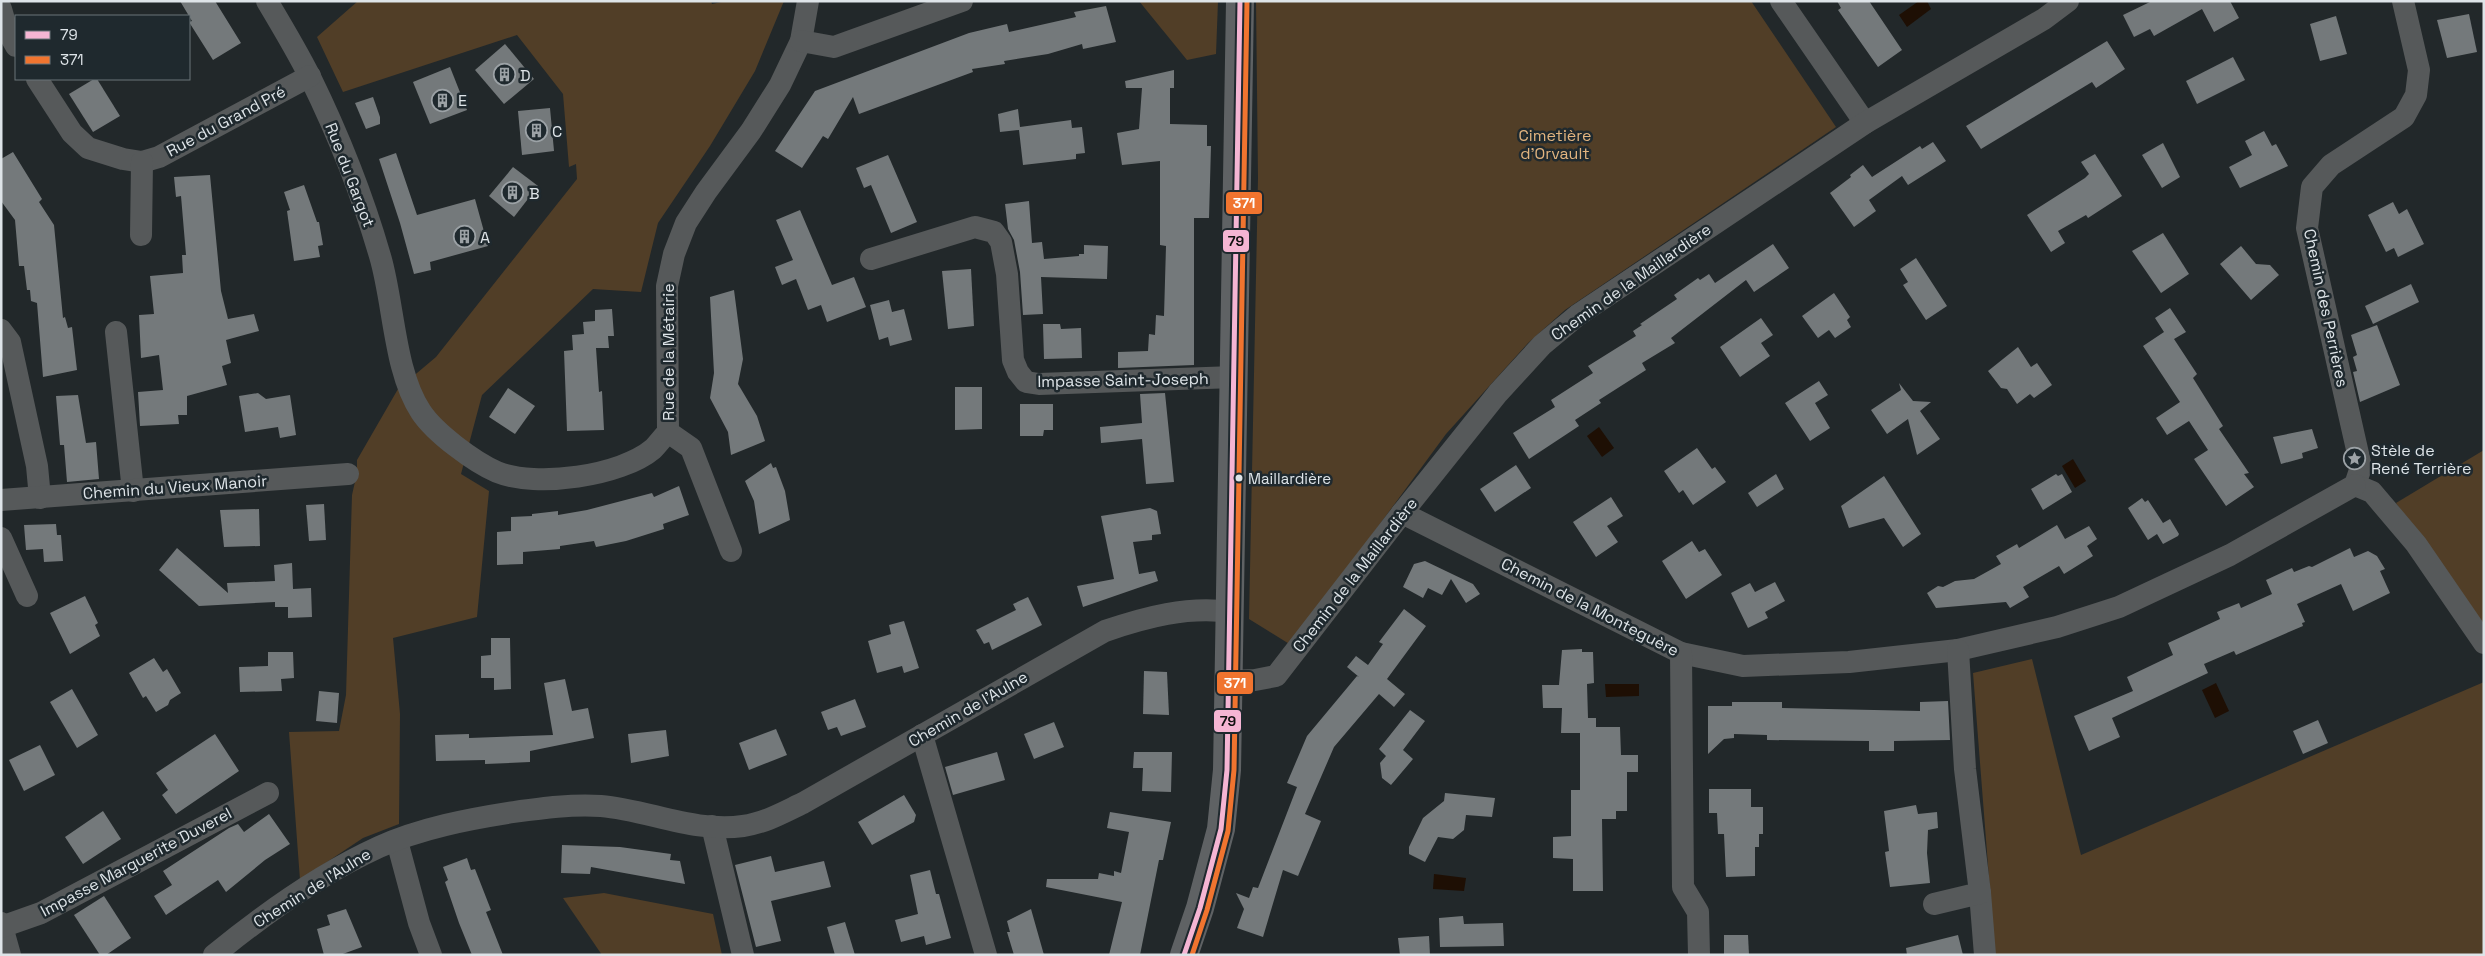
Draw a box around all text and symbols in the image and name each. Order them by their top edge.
legend [15,15,190,80]
text: 79 [60,25,78,44]
text: 371 [60,50,84,69]
building icon: D [492,63,516,87]
place label: D [520,65,531,86]
street label: Rue du Grand Pré [163,81,289,161]
building icon: E [430,88,454,112]
place label: E [458,90,467,111]
building icon: C [524,119,548,143]
street label: Rue du Gargot [320,120,380,230]
place label: C [552,121,562,142]
park label: Cimetière d'Orvault [1518,125,1592,164]
building icon: B [501,181,525,205]
place label: B [529,183,540,204]
line badge: 371 [1225,191,1263,215]
text: 371 [1233,194,1255,212]
street label: Chemin de la Maillardière [1547,219,1715,345]
building icon: A [452,225,476,249]
place label: A [480,227,490,248]
street label: Chemin des Perrières [2299,227,2353,389]
line badge: 79 [1222,229,1250,253]
text: 79 [1228,232,1244,250]
street label: Rue de la Métairie [658,283,679,421]
street label: Impasse Saint-Joseph [1037,368,1209,392]
place label: Stèle de René Terrière [2371,440,2472,479]
place icon: Stèle de René Terrière [2343,447,2367,471]
place label: Maillardière [1248,469,1331,488]
street label: Chemin du Vieux Manoir [82,470,268,504]
marker: Maillardière [1234,473,1244,483]
street label: Chemin de la Maillardière [1288,493,1422,657]
street label: Chemin de la Monteguère [1498,553,1682,661]
street label: Chemin de l'Aulne [904,666,1032,752]
line badge: 371 [1216,671,1254,695]
text: 371 [1224,674,1246,692]
line badge: 79 [1213,709,1242,733]
text: 79 [1220,712,1236,730]
street label: Impasse Marguerite Duverel [37,803,235,921]
street label: Chemin de l'Aulne [249,843,375,933]

